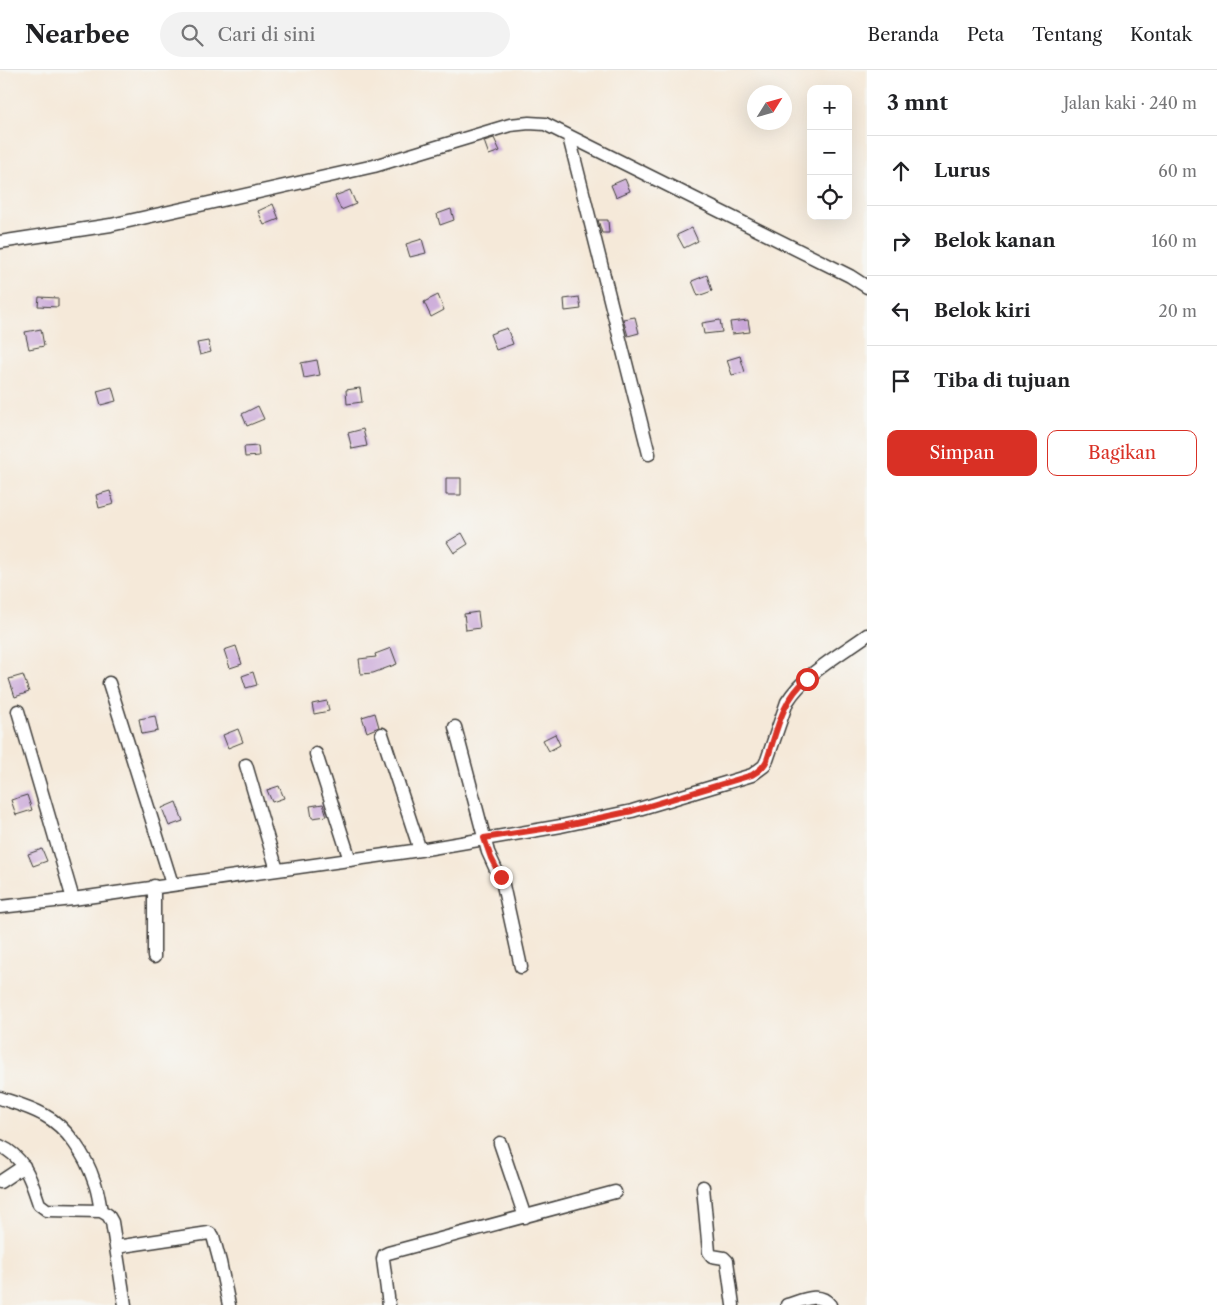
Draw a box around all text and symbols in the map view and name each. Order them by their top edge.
search box [160,12,510,57]
text: Nearbee [25,20,130,49]
icon: search [178,21,206,49]
text: Cari di sini [218,23,315,46]
text: Beranda [868,24,939,46]
text: Peta [967,24,1004,46]
text: Tentang [1032,24,1102,46]
text: Kontak [1130,24,1192,46]
north arrow [747,85,792,130]
map controls [807,85,852,220]
button: + [807,85,852,130]
text: 3 mnt [887,90,948,115]
text: Jalan kaki · 240 m [1063,93,1197,113]
button: − [807,130,852,175]
icon: ahead [887,157,915,185]
text: Lurus [934,159,990,182]
text: 60 m [1158,161,1197,181]
button: locate [807,175,852,220]
icon: right [887,227,915,255]
text: Belok kanan [934,229,1056,252]
text: 160 m [1152,231,1197,251]
icon: left [887,297,915,325]
text: Belok kiri [934,299,1031,322]
text: 20 m [1158,301,1197,321]
icon: arrive [887,367,915,395]
text: Tiba di tujuan [934,369,1070,392]
button: Simpan [887,430,1037,476]
button: Bagikan [1047,430,1197,476]
route start [796,668,819,691]
route end [490,866,513,889]

